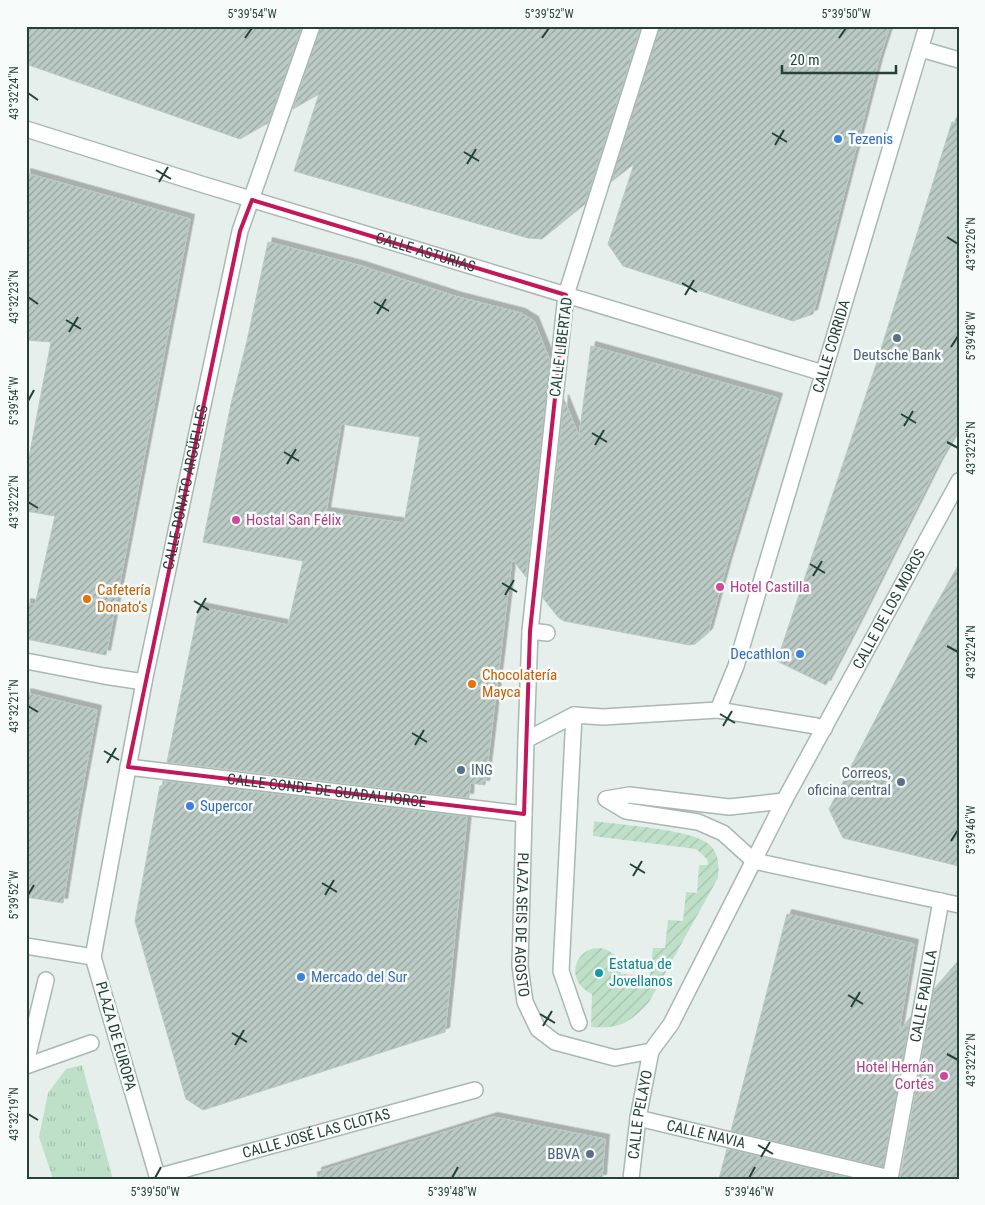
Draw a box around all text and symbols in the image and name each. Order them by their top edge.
text: 5°39'54"W [227,7,277,21]
text: 5°39'52"W [524,7,574,21]
text: 5°39'50"W [821,7,871,21]
scale bar [782,42,896,74]
text: 20 m [790,51,820,69]
text: 43°32'24"N [7,66,21,120]
place label: Tezenis [848,130,893,148]
marker: Tezenis [832,133,844,145]
text: 43°32'26"N [964,217,978,271]
street label: CALLE ASTURIAS [373,229,478,276]
text: 43°32'23"N [7,270,21,324]
street label: CALLE LIBERTAD [546,296,576,398]
street label: CALLE CORRIDA [809,297,854,395]
text: 5°39'48"W [964,311,978,361]
marker: Deutsche Bank [891,332,903,344]
place label: Deutsche Bank [853,346,941,364]
text: 5°39'54"W [7,376,21,426]
street label: CALLE DONATO ARGÜELLES [159,403,212,571]
text: 43°32'25"N [964,421,978,475]
text: 43°32'22"N [7,475,21,529]
place label: Hostal San Félix [246,511,342,529]
marker: Hostal San Félix [230,514,242,526]
street label: CALLE DE LOS MOROS [849,546,929,672]
place label: Hotel Castilla [730,578,810,596]
place label: Cafetería Donato‘s [97,581,151,616]
marker: Hotel Castilla [714,581,726,593]
marker: Cafetería Donato‘s [81,593,93,605]
text: 43°32'24"N [964,625,978,679]
place label: Decathlon [730,645,790,663]
marker: Decathlon [794,648,806,660]
place label: Chocolatería Mayca [482,666,557,701]
marker: Chocolatería Mayca [466,678,478,690]
text: 43°32'21"N [7,679,21,733]
place label: ING [471,761,493,779]
marker: ING [455,764,467,776]
place label: Correos, oficina central [807,764,891,799]
street label: CALLE CONDE DE GUADALHORCE [226,770,427,811]
marker: Correos, oficina central [895,776,907,788]
place label: Supercor [200,797,253,815]
marker: Supercor [184,800,196,812]
text: 5°39'46"W [964,805,978,855]
street label: PLAZA SEIS DE AGOSTO [511,852,533,998]
text: 5°39'52"W [7,870,21,920]
street label: CALLE PADILLA [906,948,941,1044]
place label: Estatua de Jovellanos [609,955,673,990]
marker: Estatua de Jovellanos [593,967,605,979]
place label: Mercado del Sur [311,968,408,986]
marker: Mercado del Sur [295,971,307,983]
street label: PLAZA DE EUROPA [92,979,140,1093]
text: 43°32'22"N [964,1033,978,1087]
place label: Hotel Hernán Cortés [856,1058,934,1093]
street label: CALLE PELAYO [624,1069,656,1160]
marker: Hotel Hernán Cortés [938,1070,950,1082]
text: 43°32'19"N [7,1087,21,1141]
street label: CALLE JOSÉ LAS CLOTAS [240,1105,392,1162]
street label: CALLE NAVIA [665,1116,748,1152]
place label: BBVA [547,1145,580,1163]
marker: BBVA [584,1148,596,1160]
text: 5°39'50"W [130,1185,180,1199]
text: 5°39'48"W [427,1185,477,1199]
text: 5°39'46"W [724,1185,774,1199]

